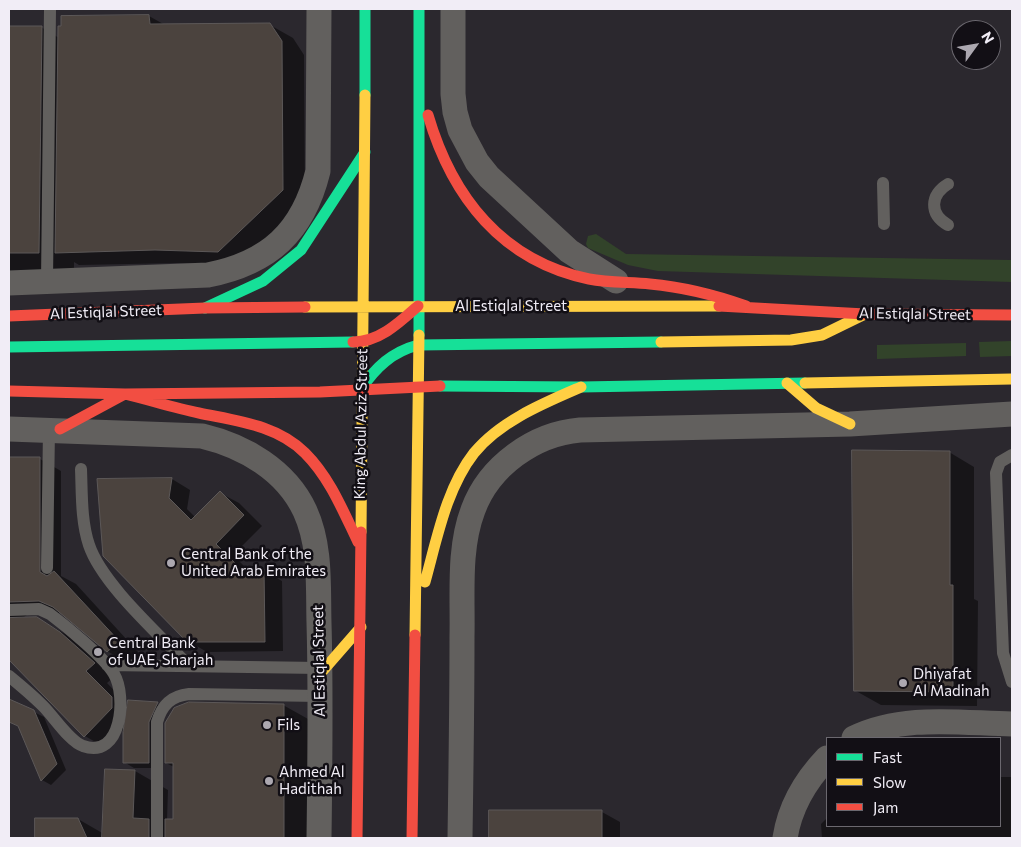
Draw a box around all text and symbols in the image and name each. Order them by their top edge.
north arrow [951,20,1001,70]
text: N [978,28,998,46]
street label: Al Estiqlal Street [455,297,567,315]
street label: Al Estiqlal Street [50,301,162,323]
street label: Al Estiqlal Street [859,304,971,324]
street label: King Abdul Aziz Street [351,348,371,500]
place label: Central Bank of the United Arab Emirates [181,545,326,580]
marker: Central Bank of the United Arab Emirates [165,557,177,569]
street label: Al Estiqlal Street [309,605,329,717]
place label: Central Bank of UAE, Sharjah [108,634,213,669]
marker: Central Bank of UAE, Sharjah [92,646,104,658]
place label: Dhiyafat Al Madinah [913,665,990,700]
marker: Dhiyafat Al Madinah [897,677,909,689]
place label: Fils [277,716,300,734]
marker: Fils [261,719,273,731]
legend [826,737,1001,827]
text: Fast [873,748,902,766]
place label: Ahmed Al Hadithah [279,763,345,798]
text: Slow [873,773,906,791]
marker: Ahmed Al Hadithah [263,775,275,787]
text: Jam [873,798,898,816]

